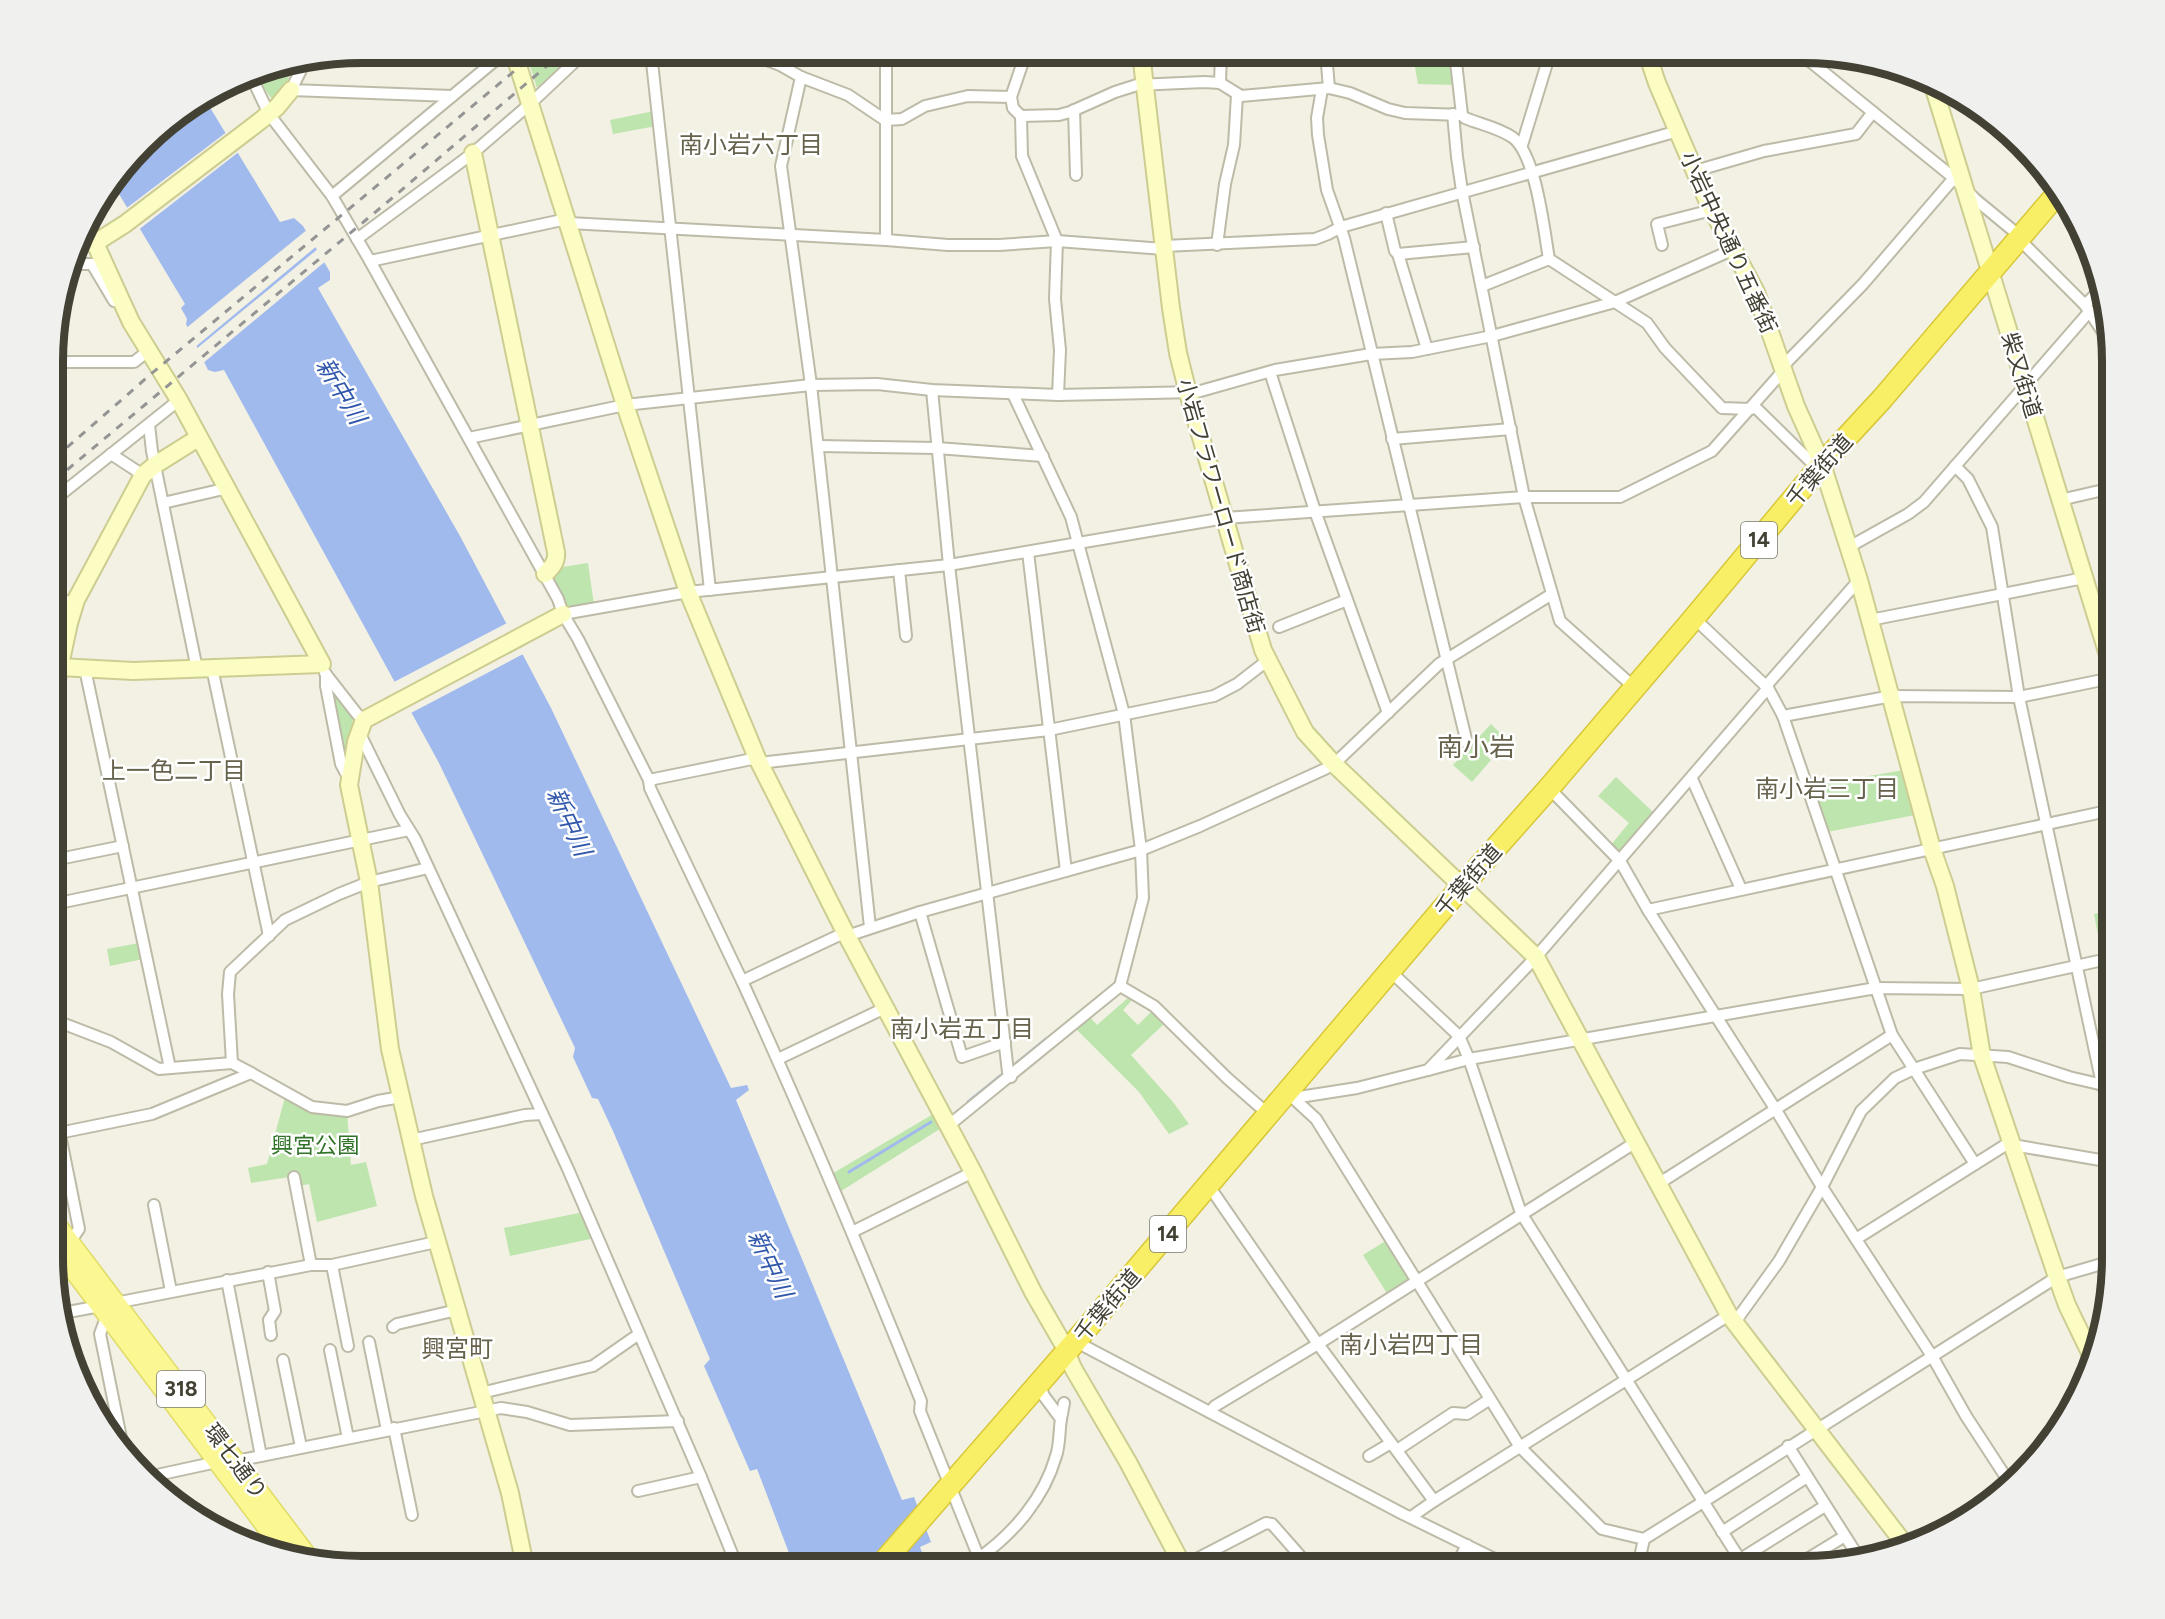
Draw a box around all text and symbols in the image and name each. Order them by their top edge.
district label: 南小岩六丁目 [679,130,823,159]
street label: 小岩中央通り五番街 [1674,147,1783,338]
street label: 柴又街道 [1996,329,2047,421]
water label: 新中川 [310,352,374,432]
street label: 小岩フラワーロード商店街 [1171,376,1270,637]
street label: 千葉街道 [1780,428,1858,512]
road number: 14 [1741,522,1777,558]
district label: 南小岩 [1437,731,1515,763]
district label: 上一色二丁目 [102,756,246,785]
district label: 南小岩三丁目 [1755,774,1899,803]
water label: 新中川 [541,783,599,863]
street label: 千葉街道 [1429,838,1507,922]
district label: 南小岩五丁目 [890,1014,1034,1043]
park label: 興宮公園 [271,1132,359,1159]
road number: 14 [1150,1216,1186,1252]
water label: 新中川 [742,1225,800,1305]
street label: 千葉街道 [1068,1263,1146,1347]
district label: 南小岩四丁目 [1339,1330,1483,1359]
district label: 興宮町 [421,1334,493,1363]
road number: 318 [157,1371,205,1407]
street label: 環七通り [198,1418,273,1505]

